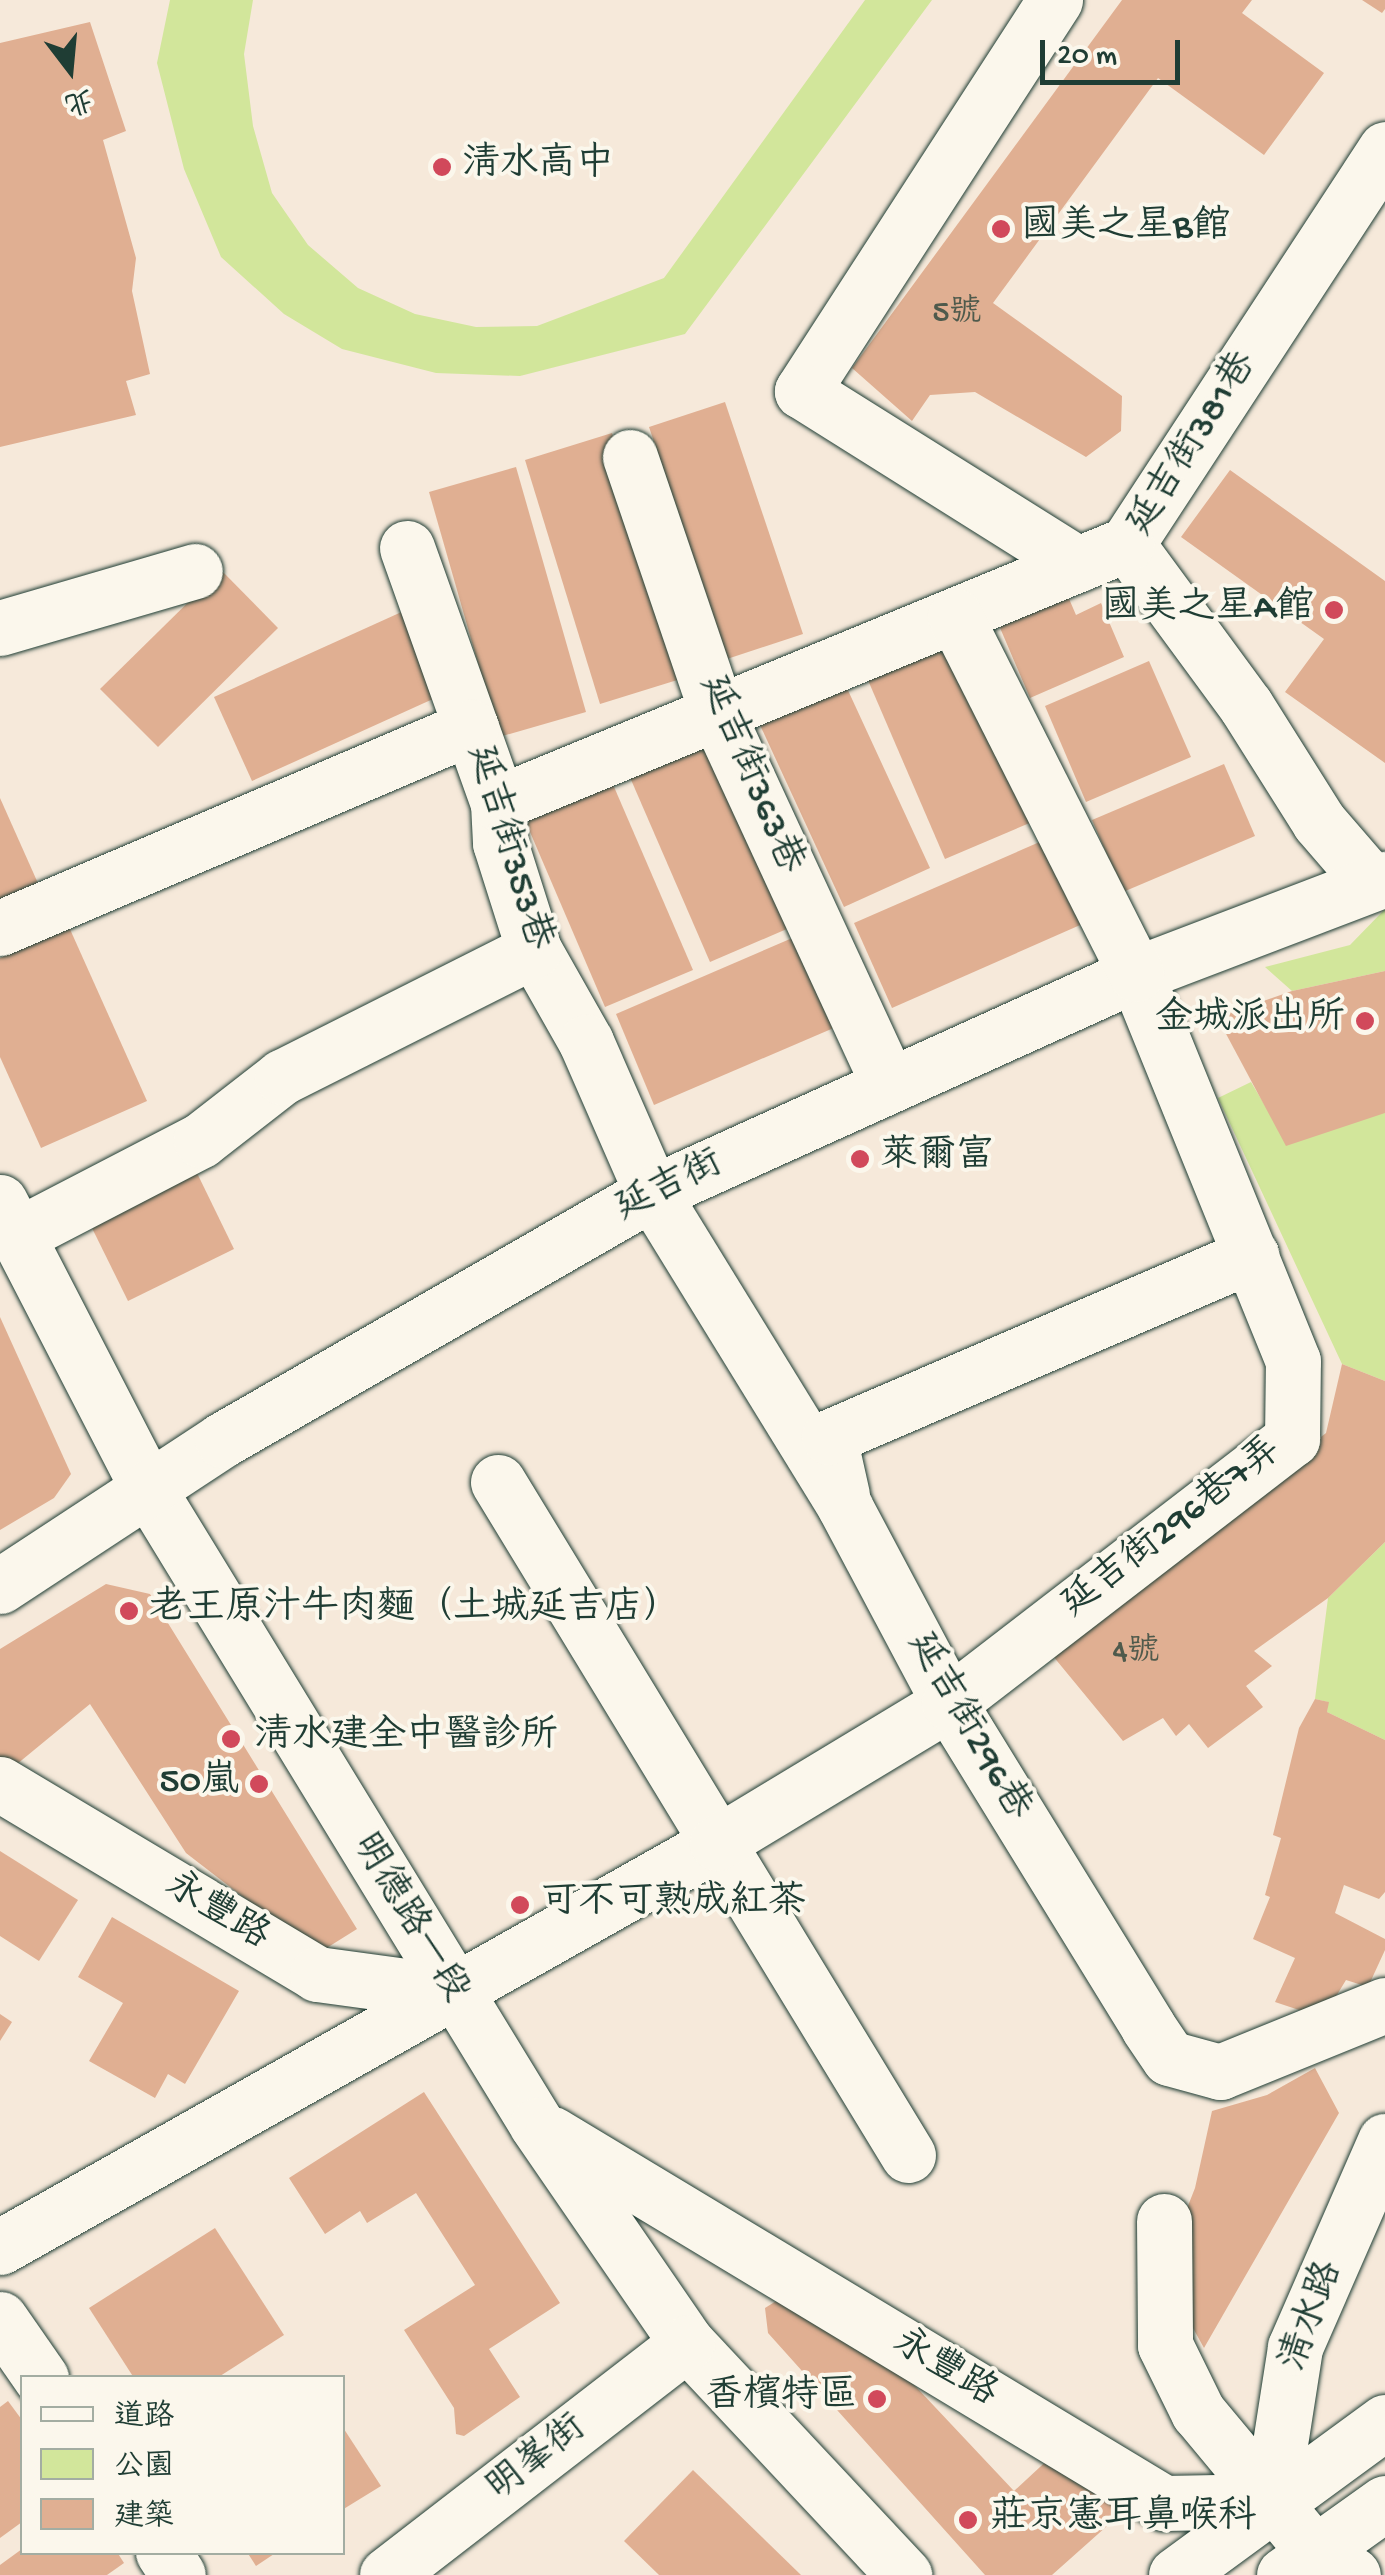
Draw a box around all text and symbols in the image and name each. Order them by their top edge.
north arrow [20,20,120,120]
scale bar [1045,20,1185,82]
text: 20 m [1057,40,1117,75]
text: 北 [60,80,96,119]
place label: 清水高中 [462,144,614,190]
marker: 清水高中 [431,156,453,178]
place label: 國美之星B館 [1021,206,1230,252]
marker: 國美之星B館 [990,218,1012,240]
house number: 5號 [933,295,981,333]
street label: 延吉街381巷 [1120,345,1268,545]
place label: 國美之星A館 [1102,587,1314,633]
marker: 國美之星A館 [1323,599,1345,621]
street label: 延吉街363巷 [687,669,811,881]
street label: 延吉街353巷 [454,740,560,956]
place label: 金城派出所 [1155,998,1345,1044]
marker: 金城派出所 [1354,1010,1376,1032]
place label: 萊爾富 [880,1136,994,1182]
street label: 延吉街 [609,1143,731,1233]
marker: 萊爾富 [849,1148,871,1170]
street label: 延吉街296巷7弄 [1054,1429,1292,1629]
place label: 老王原汁牛肉麵（土城延吉店） [149,1588,681,1634]
marker: 老王原汁牛肉麵（土城延吉店） [118,1600,140,1622]
street label: 延吉街296巷 [895,1625,1039,1829]
house number: 4號 [1112,1634,1160,1672]
place label: 清水建全中醫診所 [254,1716,558,1762]
marker: 清水建全中醫診所 [218,1726,244,1752]
place label: 50嵐 [159,1761,239,1807]
marker: 50嵐 [248,1773,270,1795]
street label: 明德路一段 [340,1826,476,2012]
street label: 永豐路 [155,1864,277,1962]
place label: 可不可熟成紅茶 [540,1882,806,1928]
marker: 可不可熟成紅茶 [509,1894,531,1916]
street label: 清水路 [1273,2256,1355,2378]
street label: 永豐路 [883,2321,1005,2419]
legend [20,2375,345,2555]
place label: 香檳特區 [705,2376,857,2422]
marker: 香檳特區 [866,2388,888,2410]
text: 道路 [114,2401,174,2436]
street label: 明峯街 [479,2407,597,2513]
text: 公園 [114,2451,174,2486]
place label: 莊京憲耳鼻喉科 [990,2497,1256,2543]
text: 建築 [114,2501,174,2536]
marker: 莊京憲耳鼻喉科 [955,2507,981,2533]

